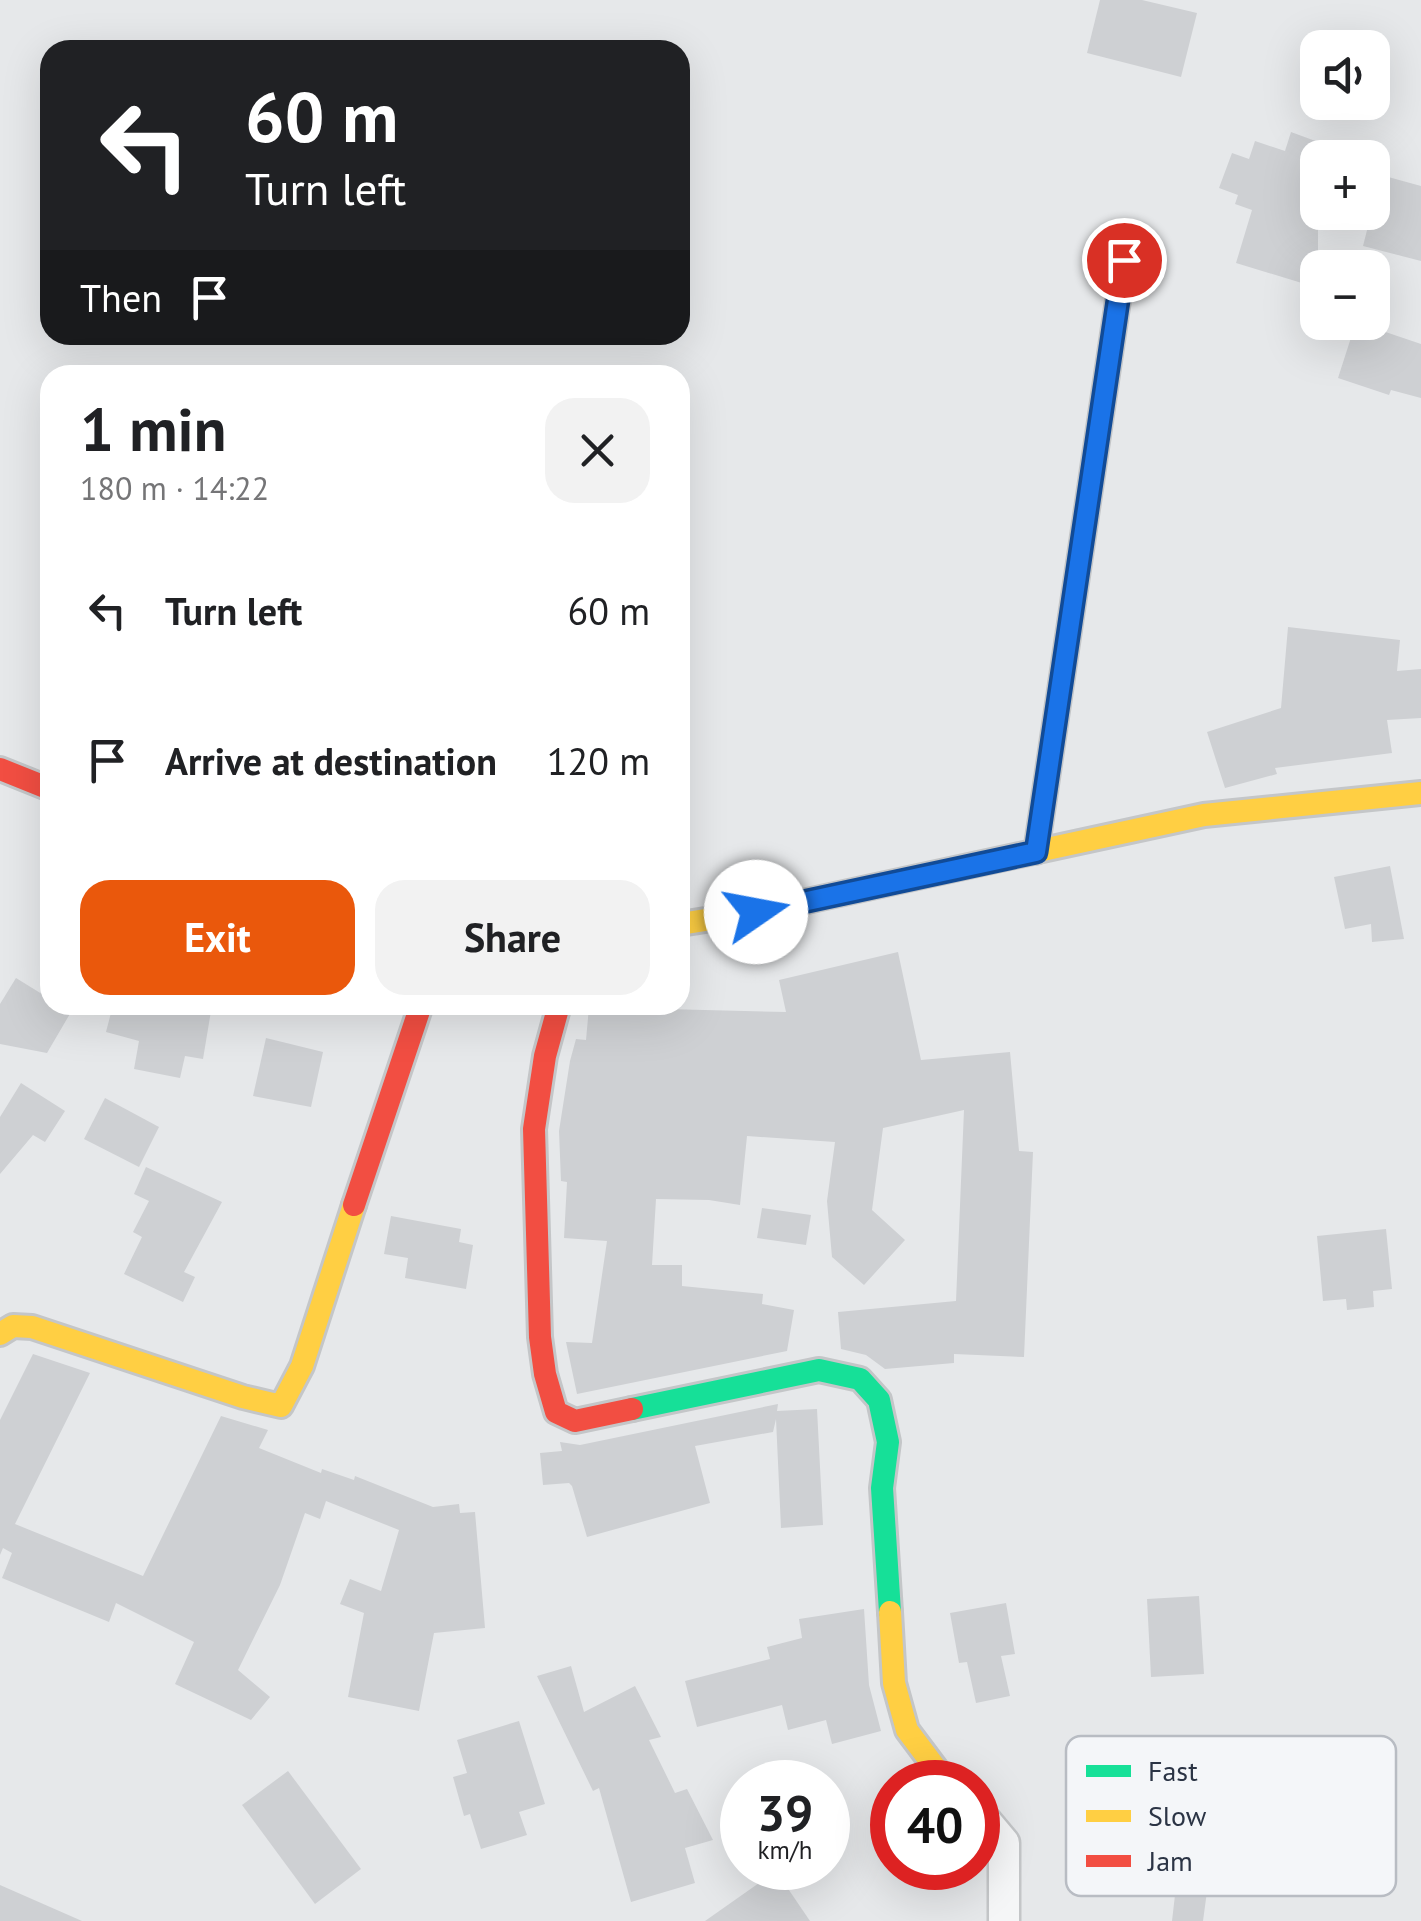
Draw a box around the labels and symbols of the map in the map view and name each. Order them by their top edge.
pin [1082,218,1167,303]
position arrow [704,860,808,964]
legend [1066,1736,1396,1896]
text: Fast [1148,1752,1198,1789]
speed limit sign: 40 [870,1760,1000,1890]
text: Slow [1148,1797,1207,1834]
text: Jam [1147,1842,1193,1879]

